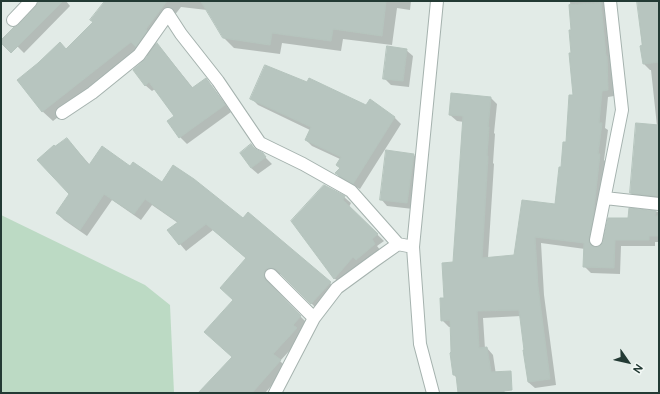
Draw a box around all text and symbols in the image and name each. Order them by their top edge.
north arrow [608,342,648,382]
text: N [630,361,646,376]

